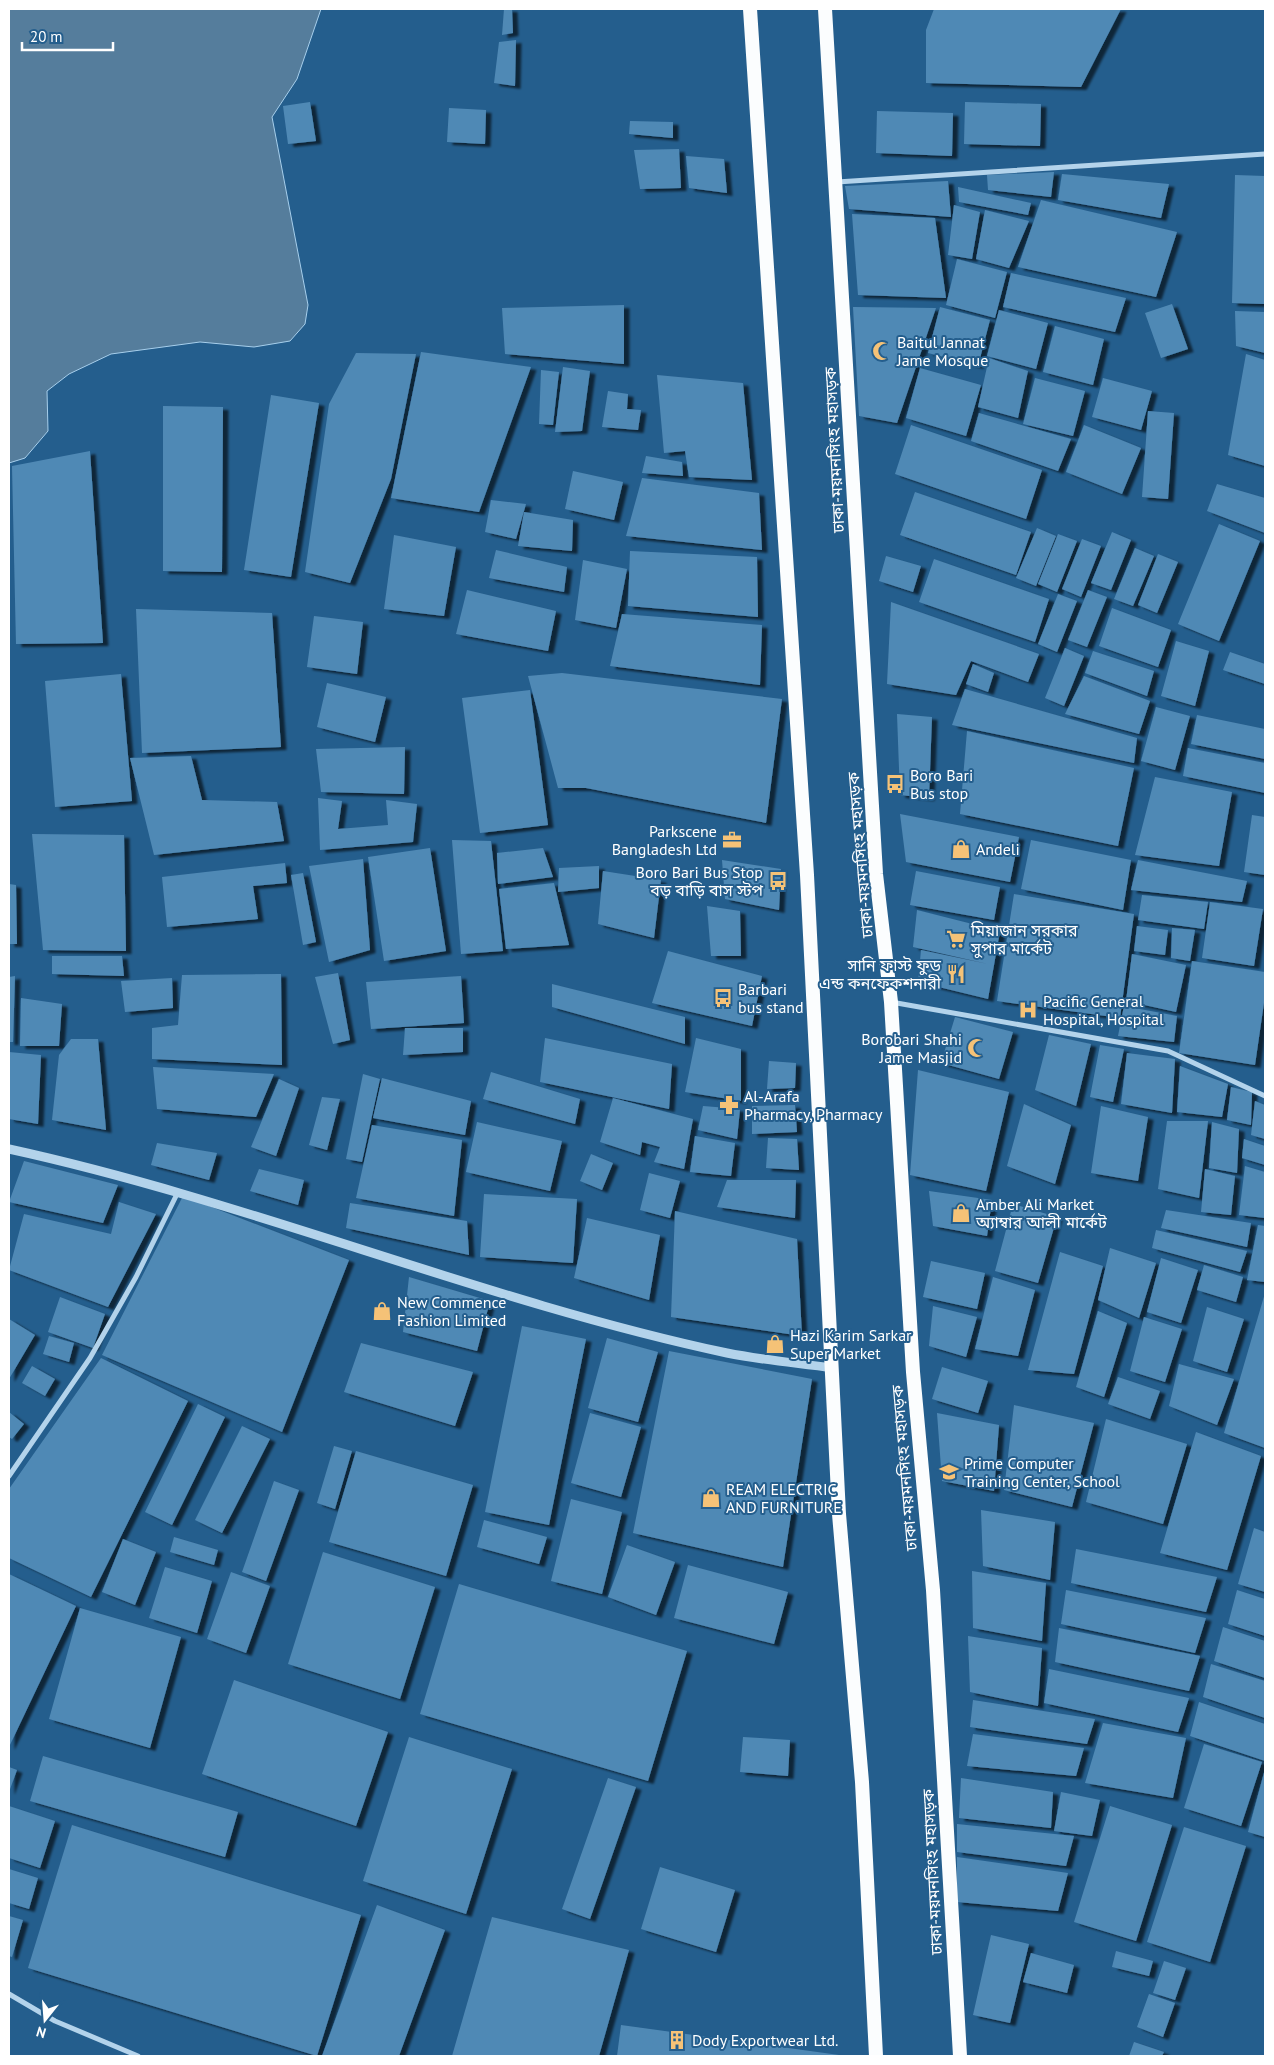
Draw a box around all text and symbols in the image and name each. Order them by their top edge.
scale bar [22,20,114,52]
text: 20 m [30,27,63,46]
place label: Baitul Jannat Jame Mosque [896,332,988,370]
mosque icon: Baitul Jannat Jame Mosque [871,340,893,362]
street label: ঢাকা-ময়মনসিংহ মহাসড়ক [820,365,848,534]
place label: Boro Bari Bus stop [910,765,973,803]
street label: ঢাকা-ময়মনসিংহ মহাসড়ক [843,770,877,940]
bus stop icon: Boro Bari Bus stop [884,773,906,795]
place label: Parkscene Bangladesh Ltd [612,821,717,859]
office icon: Parkscene Bangladesh Ltd [721,829,743,851]
shop icon: Andeli [950,838,972,860]
place label: Andeli [976,839,1020,859]
place label: Boro Bari Bus Stop বড় বাড়ি বাস স্টপ [636,862,764,900]
bus stop icon: Boro Bari Bus Stop বড় বাড়ি বাস স্টপ [767,870,789,892]
place label: মিয়াজান সরকার সুপার মার্কেট [970,920,1078,958]
supermarket icon: মিয়াজান সরকার সুপার মার্কেট [945,928,967,950]
place label: সানি ফাস্ট ফুড এন্ড কনফেকশনারী [819,955,942,993]
restaurant icon: সানি ফাস্ট ফুড এন্ড কনফেকশনারী [945,963,967,985]
place label: Barbari bus stand [738,979,804,1017]
bus stop icon: Barbari bus stand [712,987,734,1009]
place label: Pacific General Hospital, Hospital [1043,991,1164,1029]
hospital icon: Pacific General Hospital, Hospital [1017,999,1039,1021]
place label: Borobari Shahi Jame Masjid [861,1029,962,1067]
mosque icon: Borobari Shahi Jame Masjid [966,1037,988,1059]
place label: Al-Arafa Pharmacy, Pharmacy [744,1086,883,1124]
pharmacy icon: Al-Arafa Pharmacy, Pharmacy [718,1094,740,1116]
place label: Amber Ali Market অ্যাম্বার আলী মার্কেট [975,1194,1107,1232]
shop icon: Amber Ali Market অ্যাম্বার আলী মার্কেট [950,1202,972,1224]
place label: New Commence Fashion Limited [397,1292,506,1330]
shop icon: New Commence Fashion Limited [371,1300,393,1322]
place label: Hazi Karim Sarkar Super Market [790,1325,912,1363]
shop icon: Hazi Karim Sarkar Super Market [764,1333,786,1355]
street label: ঢাকা-ময়মনসিংহ মহাসড়ক [887,1383,921,1553]
place label: Prime Computer Training Center, School [964,1453,1120,1491]
school or university icon: Prime Computer Training Center, School [938,1461,960,1483]
place label: REAM ELECTRIC AND FURNITURE [726,1479,842,1517]
shop icon: REAM ELECTRIC AND FURNITURE [700,1487,722,1509]
street label: ঢাকা-ময়মনসিংহ মহাসড়ক [918,1787,946,1956]
north arrow [20,1995,70,2045]
text: N [34,2022,48,2042]
building icon: Dody Exportwear Ltd. [666,2029,688,2051]
place label: Dody Exportwear Ltd. [692,2030,839,2050]

